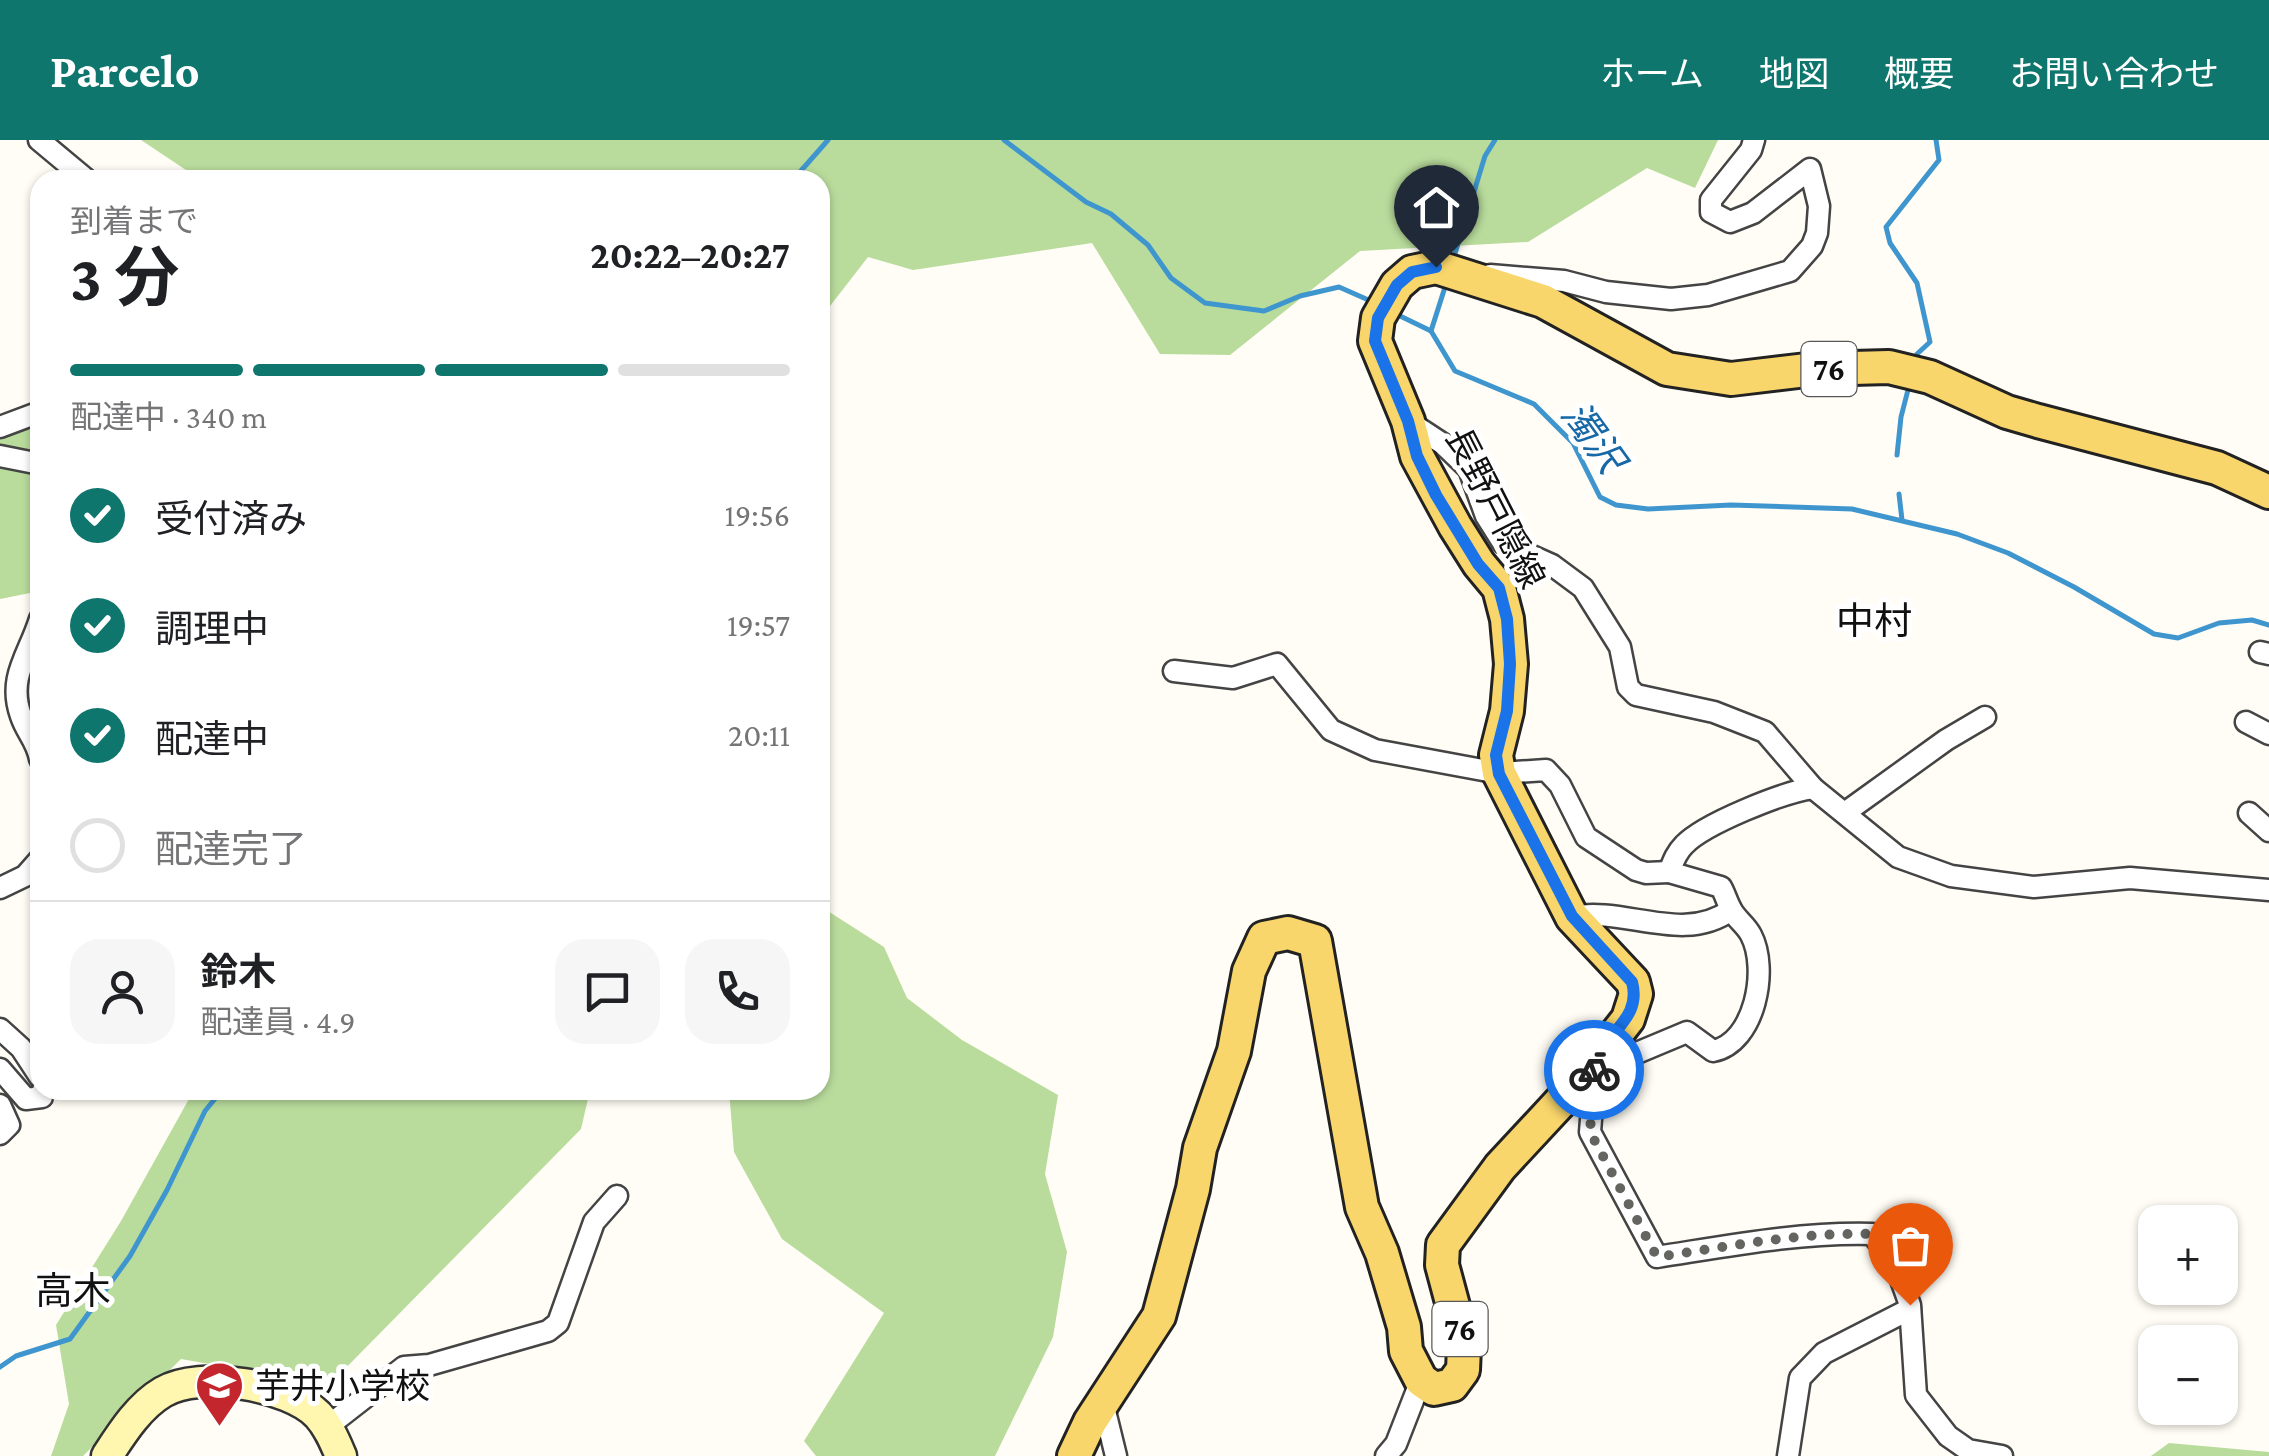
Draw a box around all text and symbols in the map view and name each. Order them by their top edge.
text: Parcelo [50,44,200,97]
text: ホーム [1600,55,1704,94]
text: 地図 [1759,55,1829,94]
text: 概要 [1884,55,1954,94]
text: お問い合わせ [2009,55,2219,94]
pin [1394,165,1479,268]
icon: home [1409,180,1464,235]
text: 到着まで [70,203,198,239]
text: 20:22–20:27 [590,234,790,276]
text: 3 分 [70,242,179,314]
road number: 76 [1802,342,1856,396]
water label: 濁沢 [1554,394,1635,484]
text: 配達中 · 340 m [70,399,267,435]
street label: 長野戸隠線 [1438,421,1552,595]
icon: check [70,488,125,543]
text: 19:56 [724,497,790,533]
text: 受付済み [155,498,307,540]
icon: check [70,598,125,653]
district label: 中村 [1836,600,1912,642]
text: 19:57 [727,607,790,643]
text: 調理中 [155,608,269,650]
icon: check [70,708,125,763]
text: 20:11 [728,717,790,753]
text: 配達中 [155,718,269,760]
text: 配達完了 [155,828,307,870]
button: person [70,939,175,1044]
button: chat [555,939,660,1044]
button: phone [685,939,790,1044]
text: 鈴木 [200,951,276,993]
text: 配達員 · 4.9 [200,1004,356,1040]
courier [1544,1020,1644,1120]
icon: bike [1567,1043,1622,1098]
pin [1868,1203,1953,1306]
map controls [2138,1205,2238,1425]
button: + [2138,1205,2238,1305]
icon: bag [1883,1218,1938,1273]
district label: 高木 [35,1270,111,1312]
road number: 76 [1432,1302,1488,1356]
button: − [2138,1325,2238,1425]
school or university icon: 芋井小学校 [194,1360,246,1428]
place label: 芋井小学校 [255,1367,430,1406]

